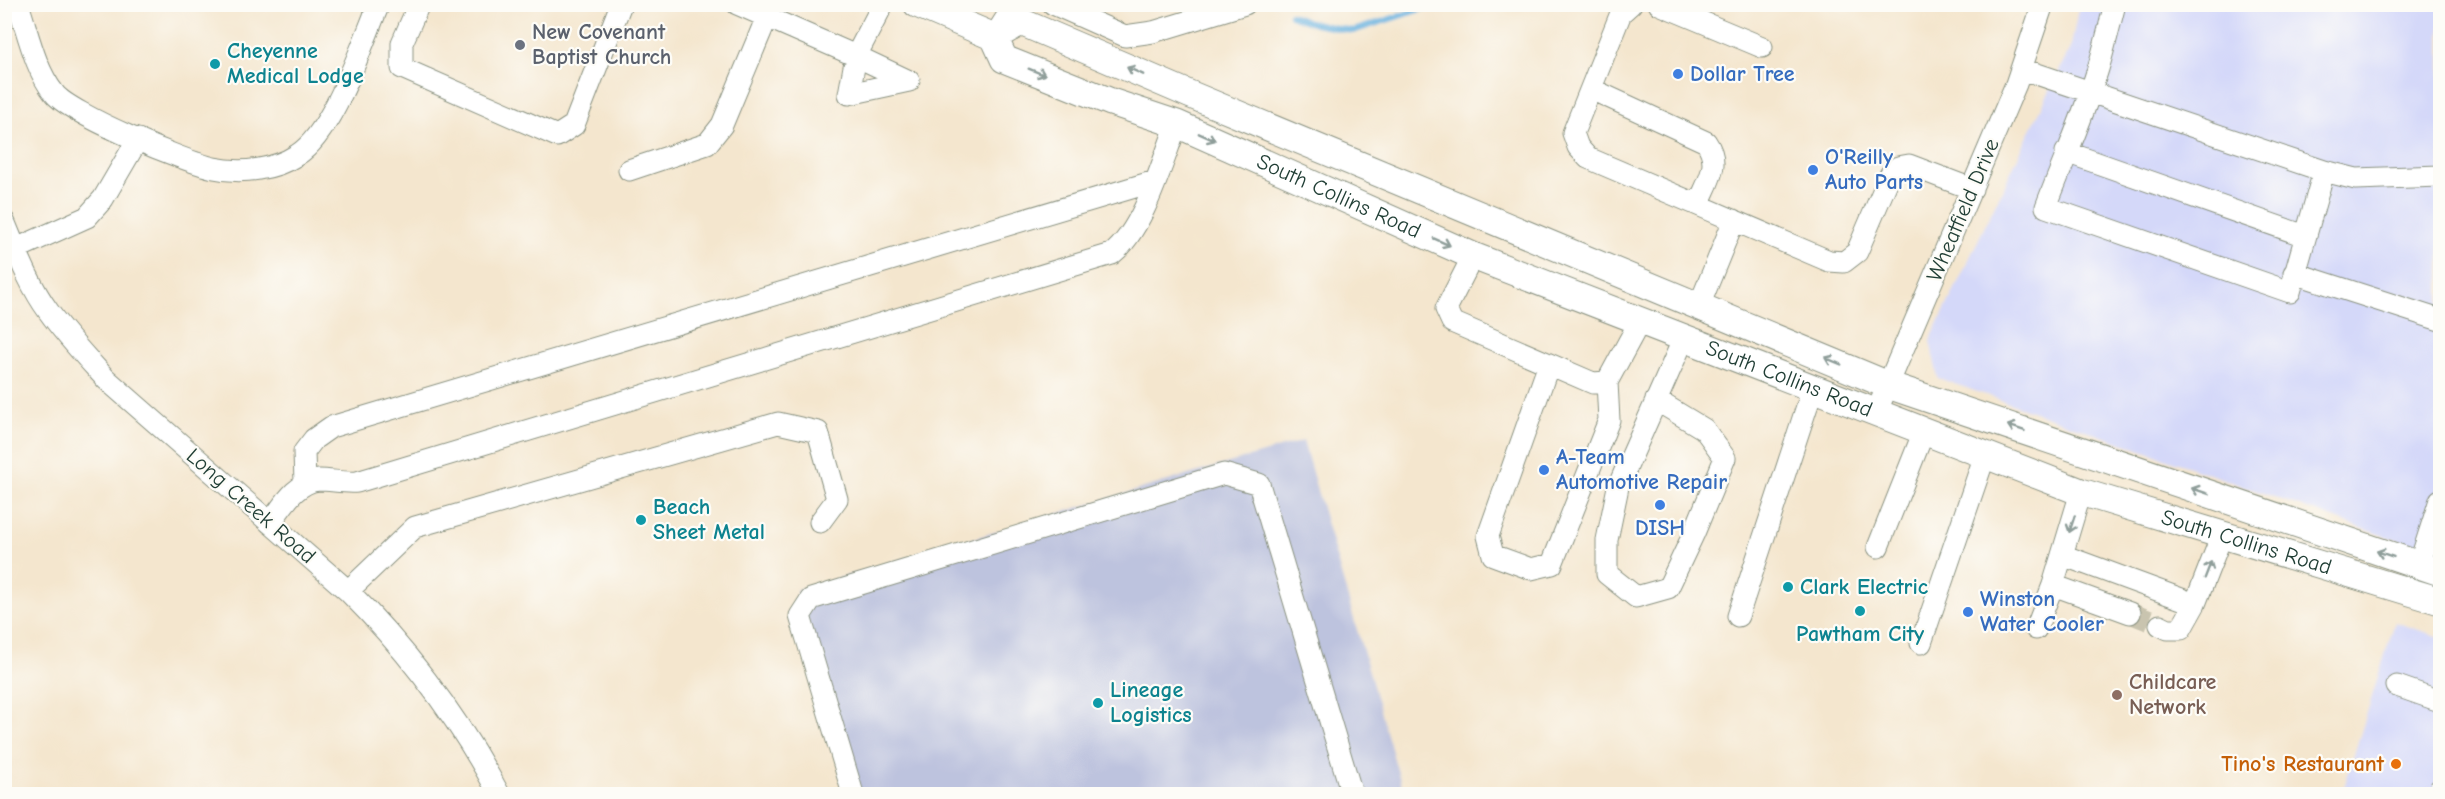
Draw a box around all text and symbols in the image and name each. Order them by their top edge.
place label: New Covenant Baptist Church [532,19,671,70]
place label: Cheyenne Medical Lodge [227,38,364,89]
marker: New Covenant Baptist Church [513,38,527,52]
marker: Cheyenne Medical Lodge [208,57,222,71]
place label: Dollar Tree [1690,61,1795,87]
one-way arrow [1127,64,1145,76]
one-way arrow [1027,67,1046,78]
marker: Dollar Tree [1671,67,1685,81]
one-way arrow [1197,132,1215,143]
street label: Wheatfield Drive [1921,135,2005,285]
place label: O'Reilly Auto Parts [1825,144,1923,195]
street label: South Collins Road [1253,148,1425,244]
marker: O'Reilly Auto Parts [1806,163,1820,177]
one-way arrow [1433,237,1451,249]
street label: South Collins Road [1702,335,1876,423]
one-way arrow [1824,355,1842,367]
one-way arrow [2007,422,2026,433]
street label: Long Creek Road [181,443,321,569]
place label: A-Team Automotive Repair [1556,444,1727,495]
marker: A-Team Automotive Repair [1537,463,1551,477]
one-way arrow [2191,485,2210,496]
place label: Beach Sheet Metal [653,494,765,545]
marker: DISH [1653,498,1667,512]
street label: South Collins Road [2158,504,2335,580]
marker: Beach Sheet Metal [634,513,648,527]
one-way arrow [2065,514,2076,533]
place label: DISH [1635,515,1685,541]
one-way arrow [2376,547,2395,558]
one-way arrow [2204,561,2215,579]
place label: Clark Electric [1800,574,1929,600]
marker: Clark Electric [1781,580,1795,594]
place label: Winston Water Cooler [1980,586,2104,637]
marker: Pawtham City [1853,604,1867,618]
marker: Winston Water Cooler [1961,605,1975,619]
place label: Pawtham City [1796,621,1925,647]
place label: Childcare Network [2129,669,2217,720]
place label: Lineage Logistics [1110,677,1192,728]
marker: Childcare Network [2110,688,2124,702]
marker: Lineage Logistics [1091,696,1105,710]
place label: Tino's Restaurant [2221,751,2385,777]
marker: Tino's Restaurant [2389,757,2403,771]

